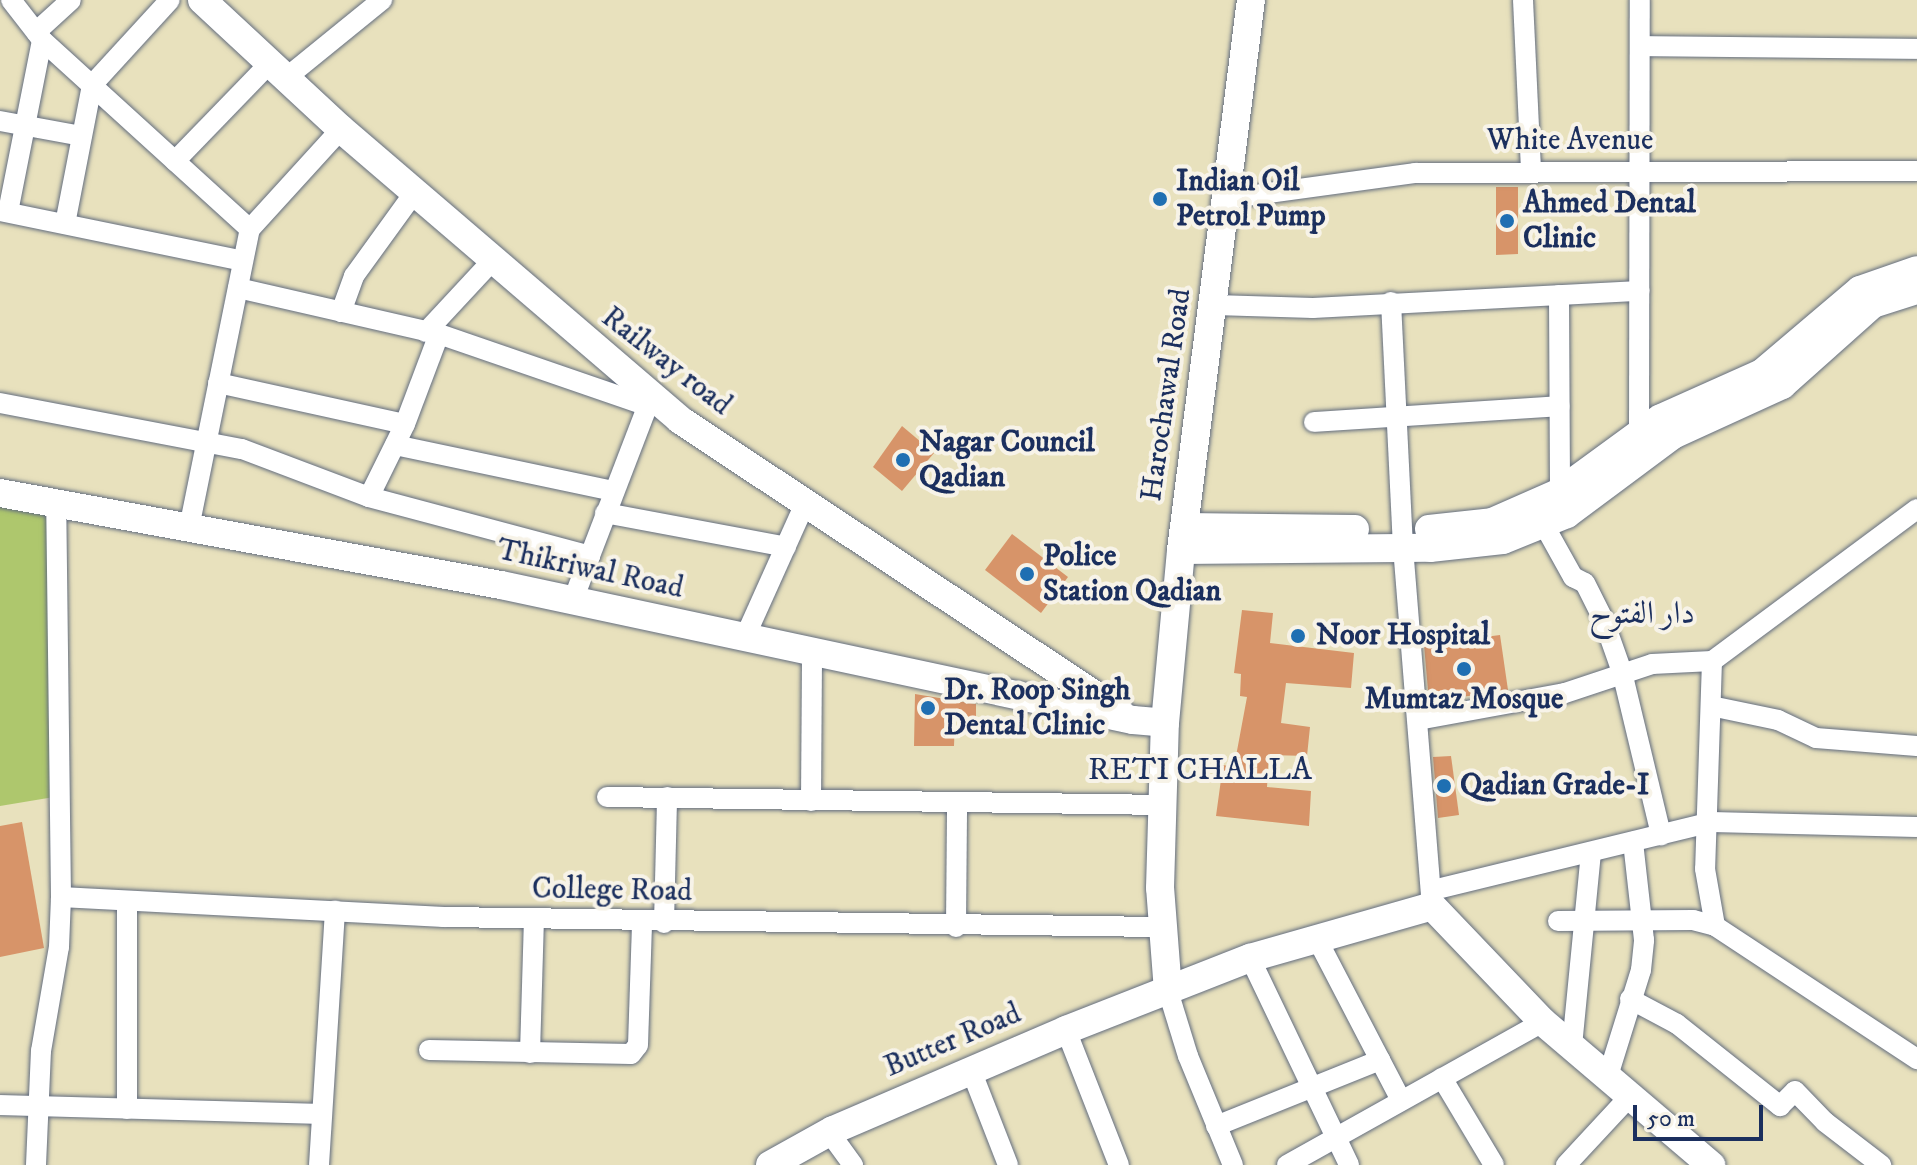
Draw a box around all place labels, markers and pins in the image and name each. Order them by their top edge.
place label: Indian Oil Petrol Pump [1176,164,1326,234]
place label: Ahmed Dental Clinic [1523,186,1696,256]
marker: Indian Oil Petrol Pump [1151,190,1169,208]
marker: Ahmed Dental Clinic [1498,212,1516,230]
place label: Nagar Council Qadian [919,425,1095,496]
marker: Nagar Council Qadian [894,451,912,469]
place label: Police Station Qadian [1043,539,1221,610]
marker: Police Station Qadian [1018,565,1036,583]
place label: Noor Hospital [1316,618,1490,654]
marker: Noor Hospital [1287,625,1309,647]
marker: Mumtaz Mosque [1455,660,1473,678]
place label: Dr. Roop Singh Dental Clinic [944,673,1131,744]
place label: Mumtaz Mosque [1365,682,1563,718]
marker: Dr. Roop Singh Dental Clinic [919,699,937,717]
place label: Qadian Grade-I [1460,768,1649,804]
marker: Qadian Grade-I [1435,777,1453,795]

